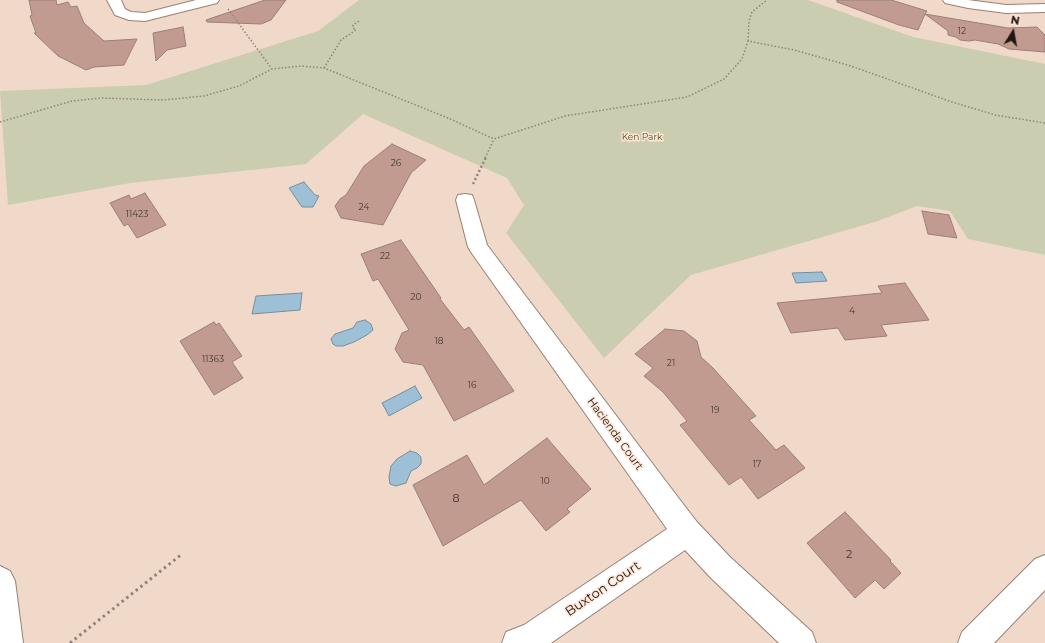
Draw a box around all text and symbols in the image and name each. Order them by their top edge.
north arrow [993,12,1033,52]
text: N [1010,12,1021,28]
house number: 12 [958,26,966,36]
park label: Ken Park [622,132,662,142]
house number: 26 [391,158,401,168]
house number: 24 [359,202,369,212]
house number: 11423 [126,209,148,219]
house number: 22 [380,251,390,261]
house number: 20 [410,292,422,302]
house number: 4 [849,306,855,316]
house number: 18 [435,336,443,346]
house number: 11363 [202,354,224,364]
house number: 21 [667,358,675,368]
house number: 16 [468,380,476,390]
street label: Hacienda Court [584,395,646,473]
house number: 19 [711,405,719,415]
house number: 17 [753,459,761,469]
house number: 10 [540,476,550,486]
house number: 8 [452,492,460,506]
house number: 2 [846,548,852,562]
street label: Buxton Court [562,558,644,620]

